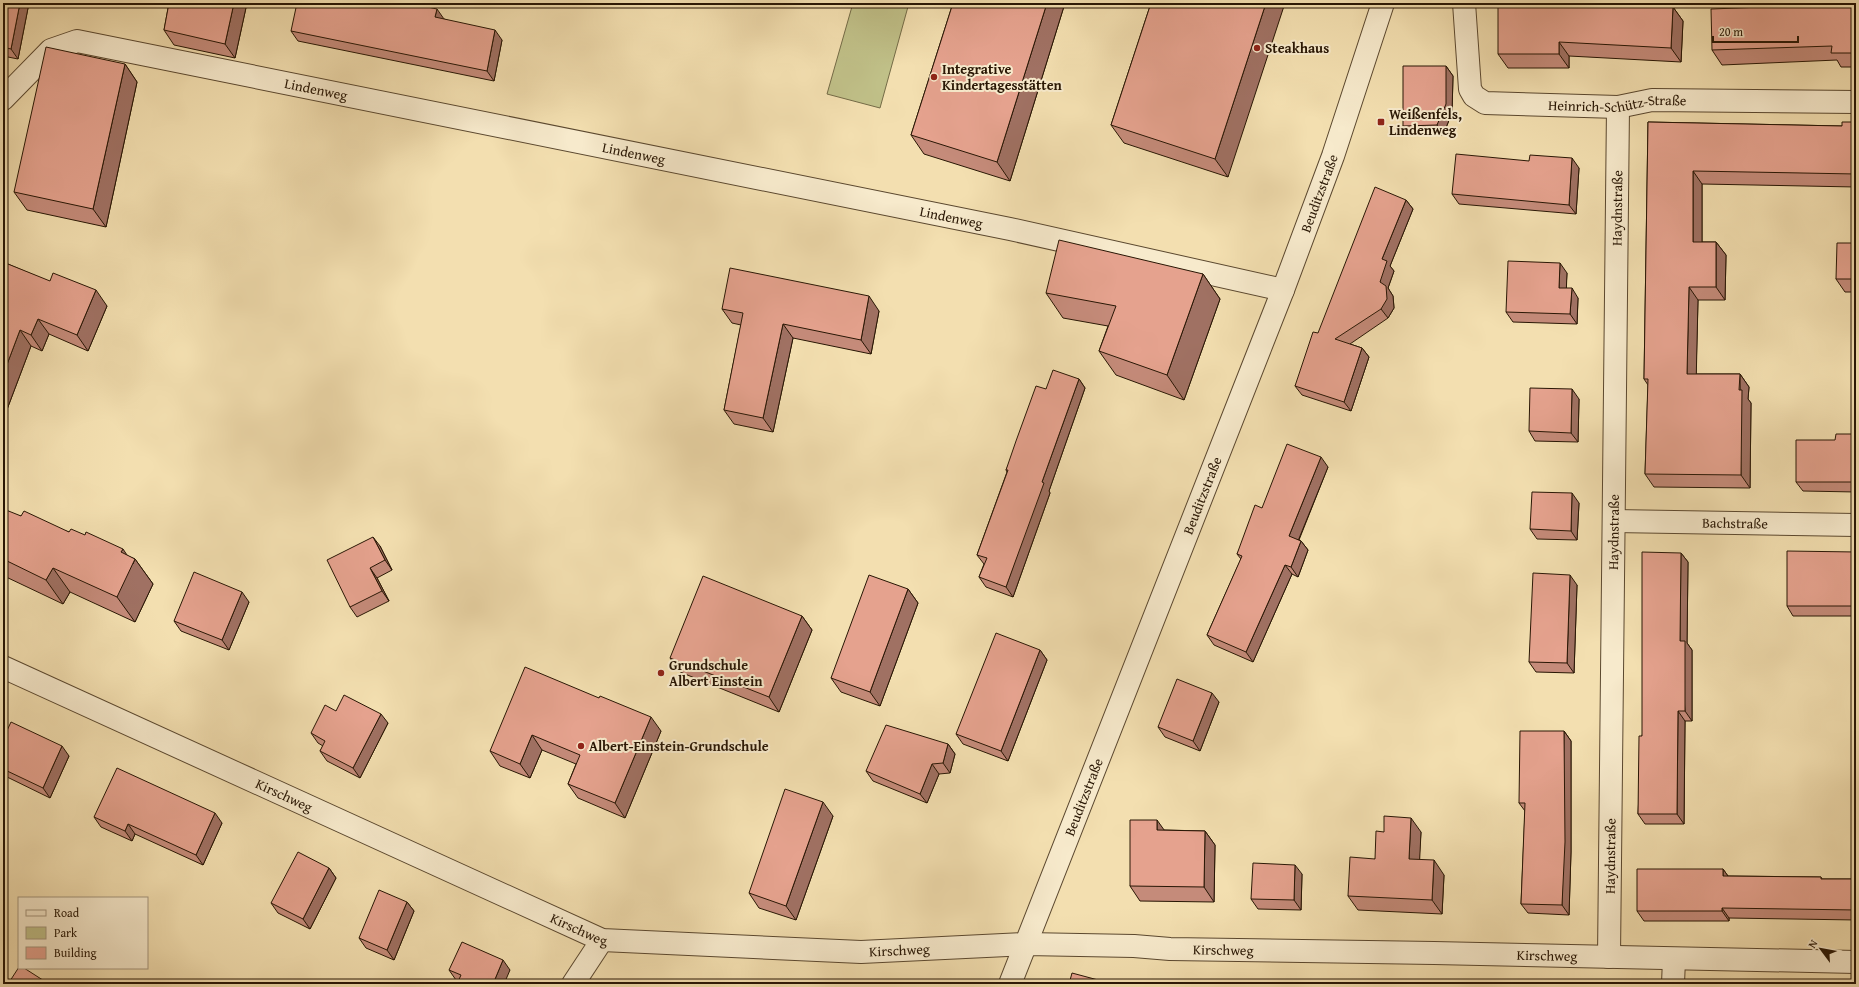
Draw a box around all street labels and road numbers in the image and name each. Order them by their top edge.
street label: Lindenweg [283,73,349,105]
street label: Heinrich-Schütz-Straße [1548,90,1687,117]
street label: Lindenweg [600,137,667,169]
street label: Beuditzstraße [1295,151,1343,235]
street label: Haydnstraße [1607,170,1627,246]
street label: Lindenweg [918,201,985,233]
street label: Beuditzstraße [1178,453,1227,537]
street label: Haydnstraße [1603,494,1624,570]
street label: Bachstraße [1702,512,1769,534]
street label: Beuditzstraße [1059,755,1108,839]
street label: Kirschweg [252,773,316,817]
street label: Haydnstraße [1600,818,1620,894]
street label: Kirschweg [547,908,608,950]
street label: Kirschweg [869,939,930,962]
street label: Kirschweg [1193,939,1254,960]
street label: Kirschweg [1517,945,1578,966]

